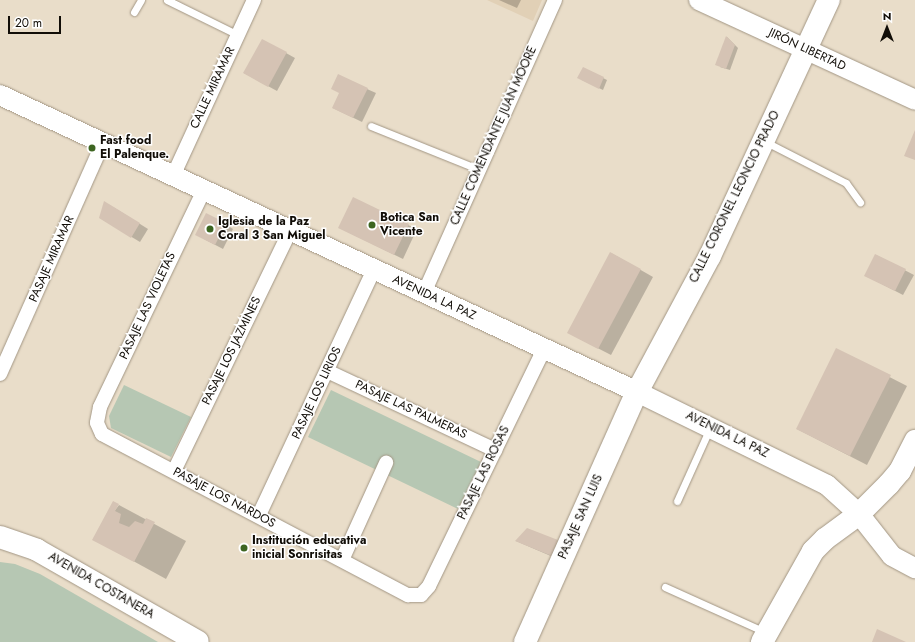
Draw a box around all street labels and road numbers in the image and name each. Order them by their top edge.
street label: JIRÓN LIBERTAD [766,26,848,74]
street label: CALLE COMENDANTE JUAN MOORE [448,44,540,228]
street label: CALLE MIRAMAR [188,45,238,131]
street label: CALLE CORONEL LEONCIO PRADO [687,109,783,285]
street label: PASAJE MIRAMAR [27,214,77,304]
street label: PASAJE LAS VIOLETAS [117,250,179,362]
street label: AVENIDA LA PAZ [390,272,478,324]
street label: PASAJE LOS JAZMINES [200,295,264,407]
street label: PASAJE LOS LIRIOS [289,345,345,441]
street label: PASAJE LAS PALMERAS [353,378,469,442]
street label: AVENIDA LA PAZ [683,409,771,461]
street label: PASAJE LAS ROSAS [455,424,513,522]
street label: PASAJE LOS NARDOS [170,465,278,531]
street label: PASAJE SAN LUIS [556,472,606,562]
street label: AVENIDA COSTANERA [45,550,157,622]

